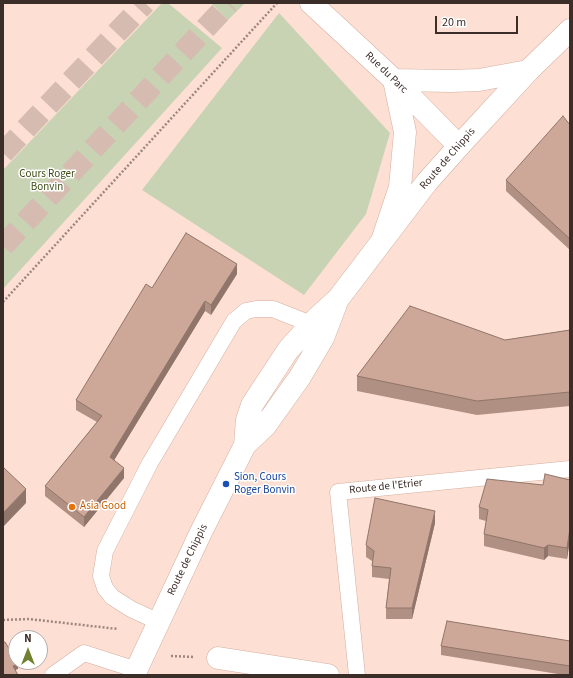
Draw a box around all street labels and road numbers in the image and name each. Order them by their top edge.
street label: Rue du Parc [362,49,410,97]
street label: Route de Chippis [418,125,478,193]
street label: Route de l'Etrier [349,477,423,497]
street label: Route de Chippis [165,522,211,598]

